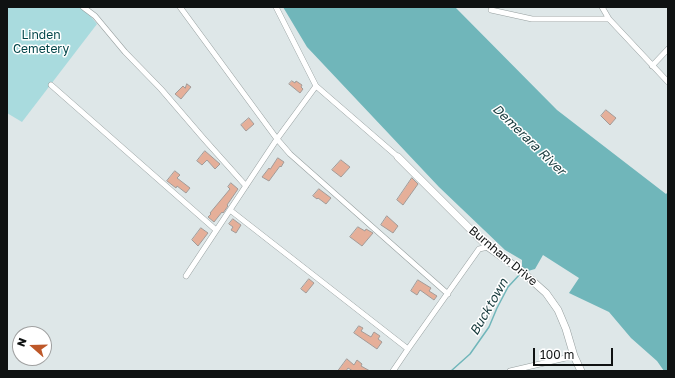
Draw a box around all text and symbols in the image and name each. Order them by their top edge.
park label: Linden Cemetery [13,28,69,56]
water label: Demerara River [489,101,569,179]
street label: Burnham Drive [466,223,540,289]
water label: Bucktown [467,276,511,338]
north arrow [12,326,52,366]
text: N [14,336,29,348]
scale bar [535,340,615,366]
text: 100 m [540,347,574,362]

